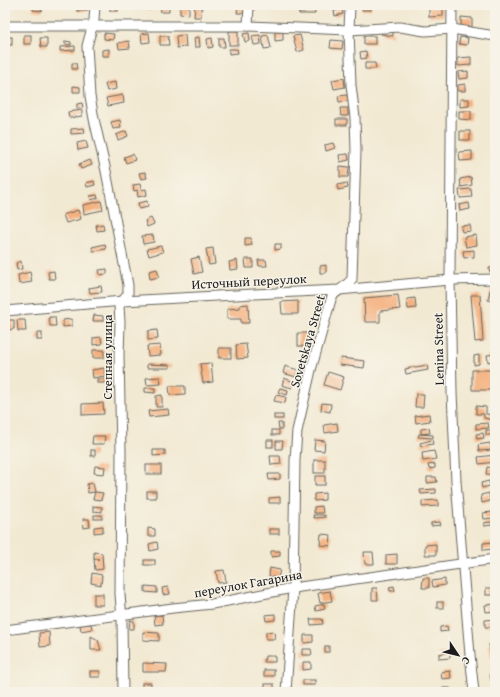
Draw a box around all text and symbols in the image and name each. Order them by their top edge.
street label: Источный переулок [191,269,307,294]
street label: Sovetskaya Street [285,292,330,390]
street label: Lenina Street [428,312,449,385]
street label: Степная улица [98,314,117,400]
street label: переулок Гагарина [193,565,304,602]
north arrow [438,635,478,675]
text: С [458,654,475,668]

